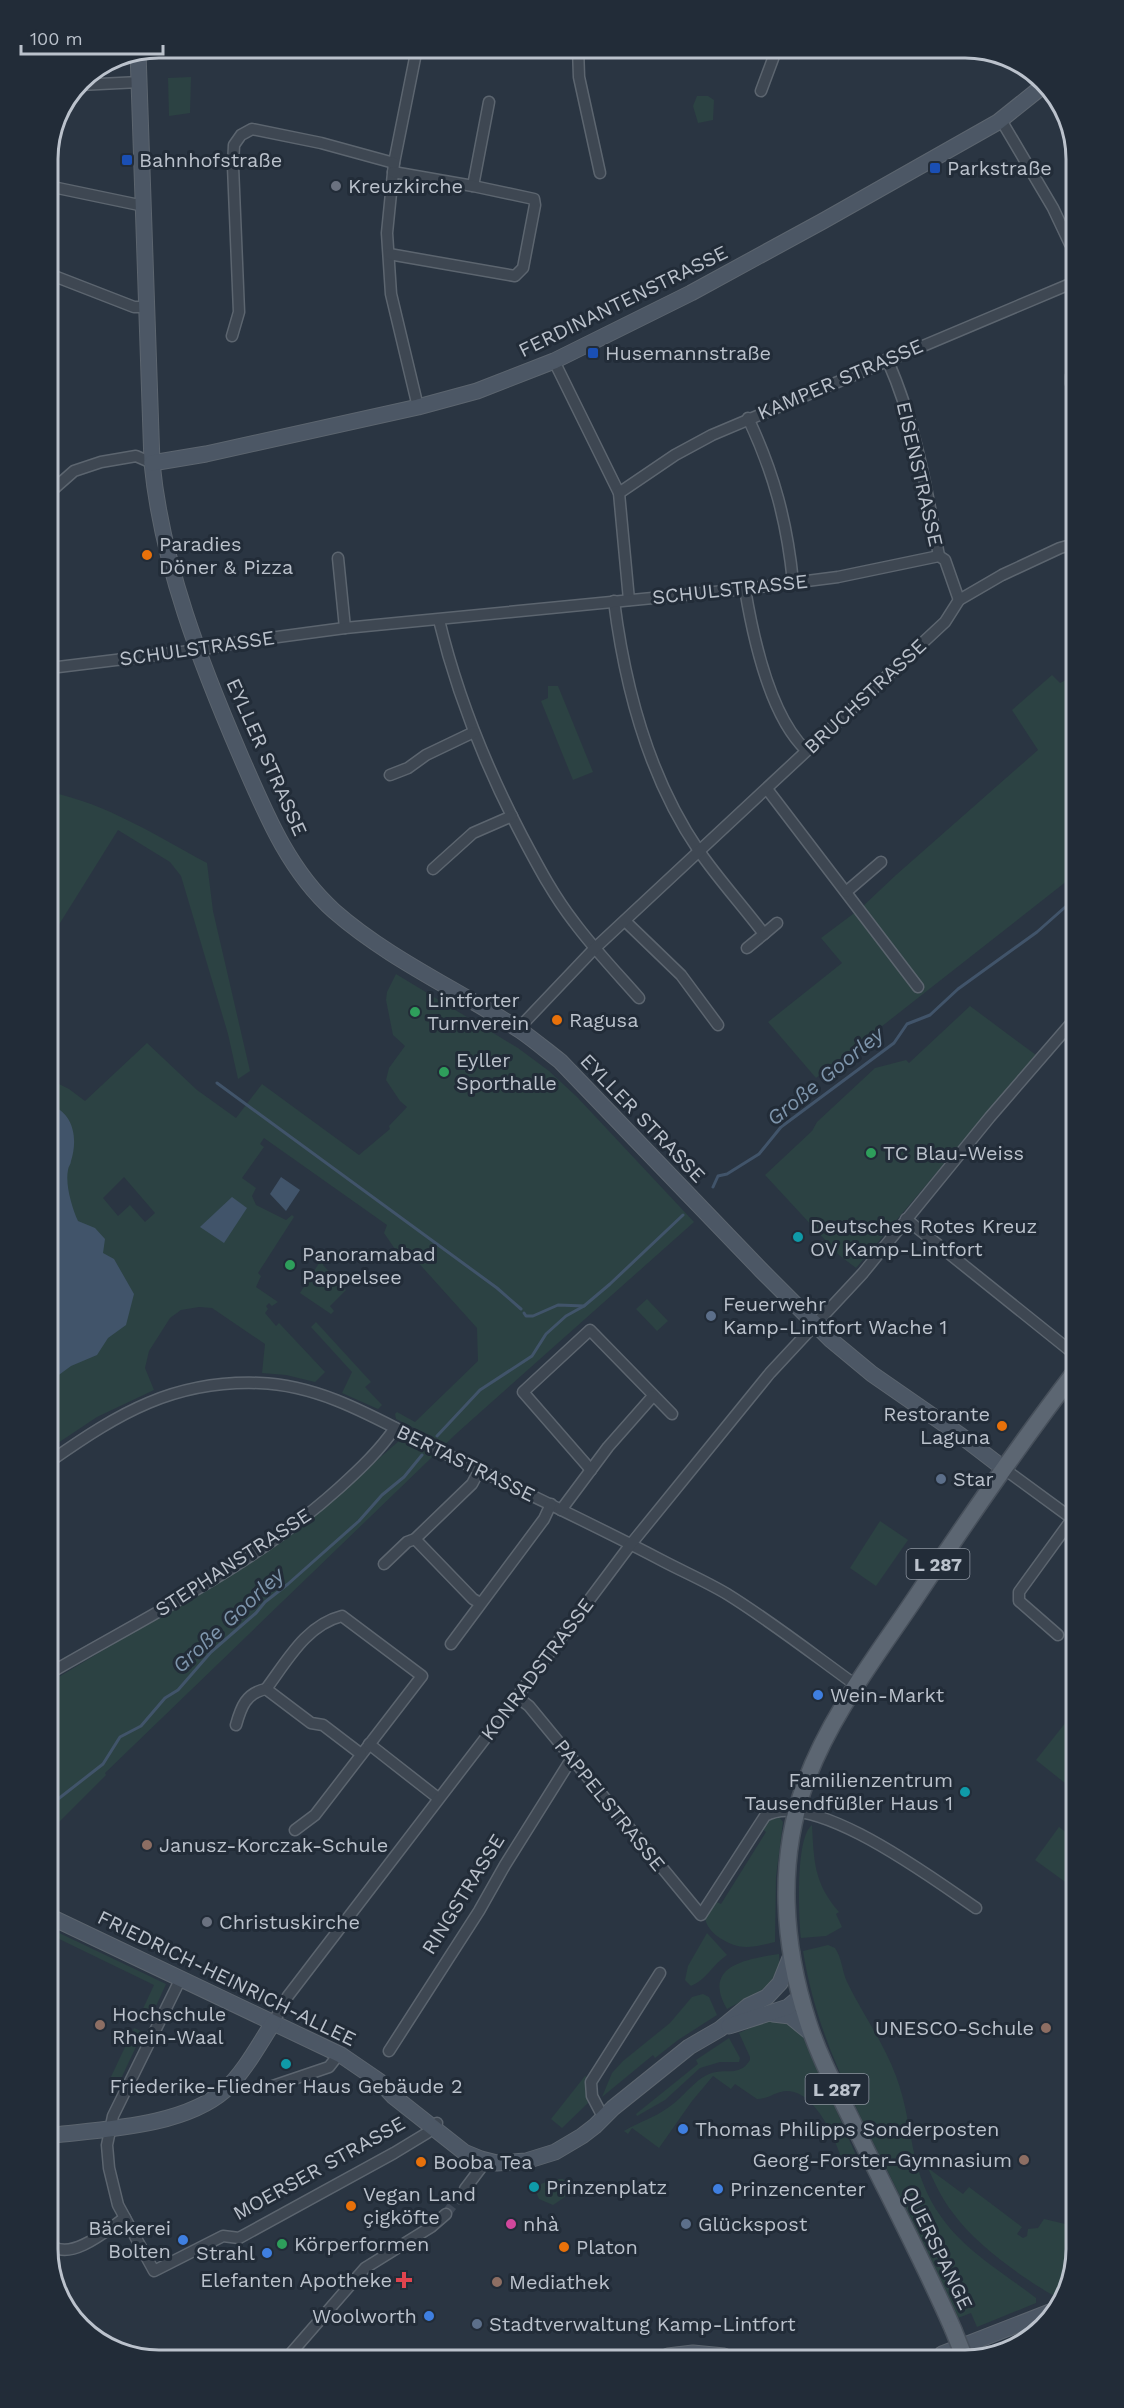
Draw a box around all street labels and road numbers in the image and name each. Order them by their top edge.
street label: FERDINANTENSTRASSE [514,240,732,362]
street label: KAMPER STRASSE [754,333,926,425]
street label: EISENSTRASSE [892,399,948,549]
street label: SCHULSTRASSE [651,569,809,609]
street label: SCHULSTRASSE [118,625,276,671]
street label: BRUCHSTRASSE [799,633,931,759]
street label: EYLLER STRASSE [222,675,312,839]
street label: EYLLER STRASSE [575,1049,711,1187]
street label: BERTASTRASSE [393,1419,539,1507]
street label: STEPHANSTRASSE [151,1503,315,1621]
road number: L 287 [906,1549,970,1579]
street label: KONRADSTRASSE [476,1593,598,1745]
street label: PAPPELSTRASSE [550,1734,670,1876]
street label: RINGSTRASSE [416,1829,510,1959]
street label: FRIEDRICH-HEINRICH-ALLEE [94,1905,360,2051]
road number: L 287 [806,2074,868,2104]
street label: MOERSER STRASSE [229,2111,409,2225]
street label: QUERSPANGE [898,2182,978,2314]

